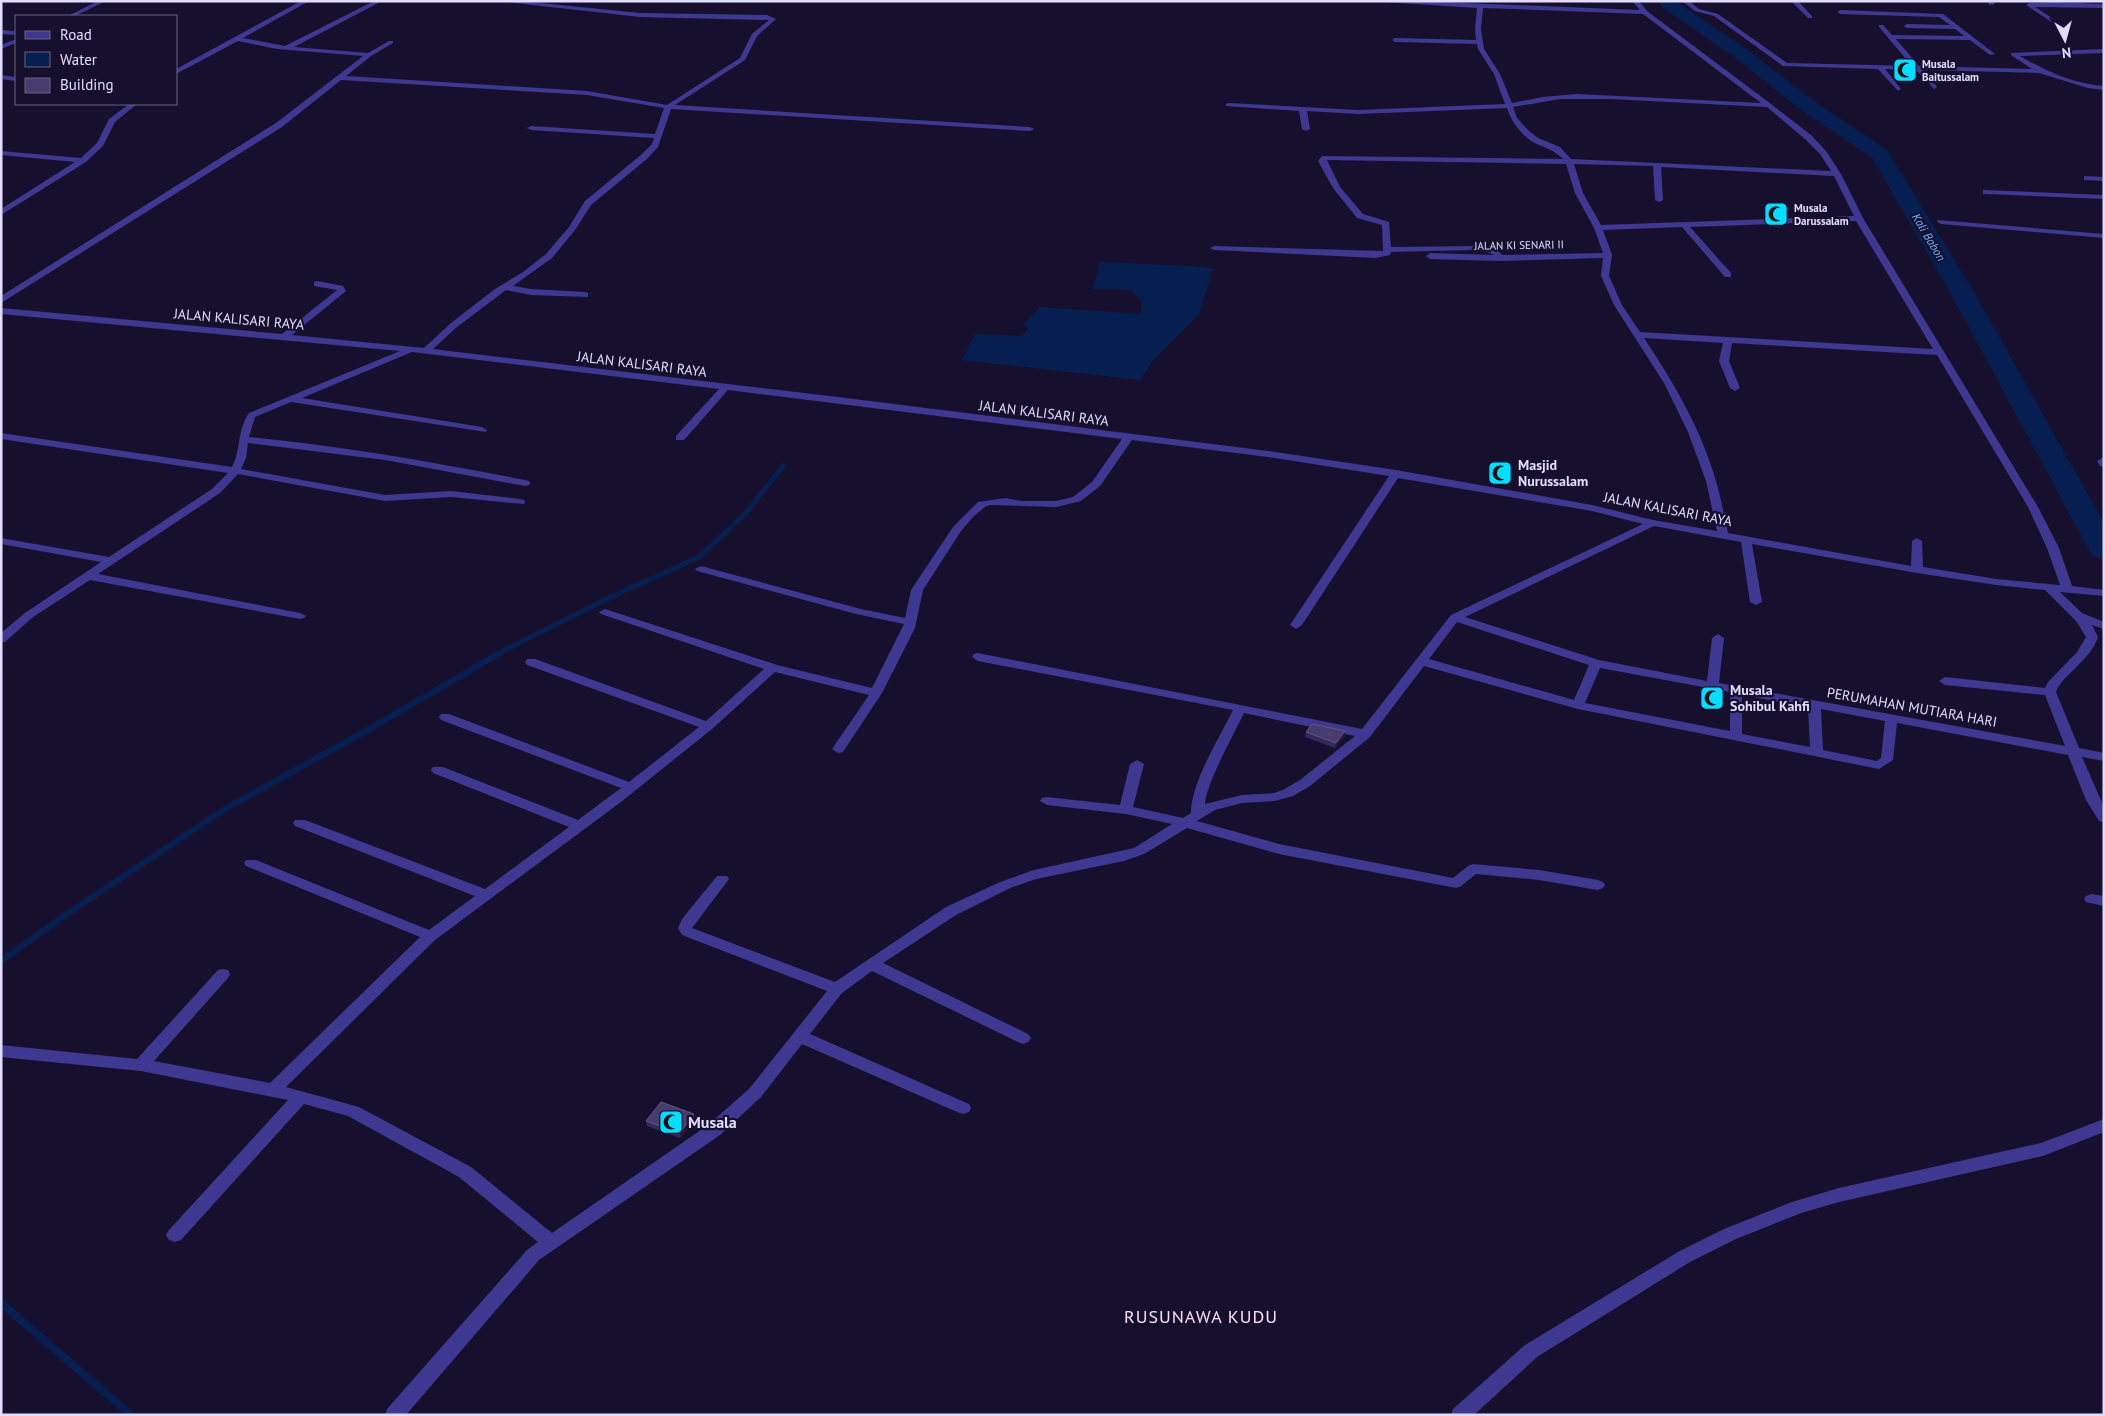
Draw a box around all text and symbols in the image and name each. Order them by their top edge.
legend [15,15,178,105]
north arrow [2040,15,2090,65]
text: Road [60,25,92,44]
text: N [2061,43,2072,62]
text: Water [60,50,97,69]
mosque icon: Musala Baitussalam [1892,57,1918,83]
place label: Musala Baitussalam [1922,57,1979,84]
text: Building [60,75,114,94]
mosque icon: Musala Darussalam [1763,201,1789,227]
place label: Musala Darussalam [1794,201,1849,228]
water label: Kali Babon [1909,210,1949,264]
street label: JALAN KI SENARI II [1473,237,1564,253]
street label: JALAN KALISARI RAYA [172,304,306,334]
street label: JALAN KALISARI RAYA [575,347,709,381]
street label: JALAN KALISARI RAYA [977,396,1111,430]
place label: Masjid Nurussalam [1518,456,1588,490]
mosque icon: Masjid Nurussalam [1487,460,1513,486]
street label: JALAN KALISARI RAYA [1601,488,1735,530]
place label: Musala Sohibul Kahfi [1730,681,1810,715]
street label: PERUMAHAN MUTIARA HARI [1826,683,1998,731]
mosque icon: Musala Sohibul Kahfi [1699,685,1725,711]
mosque icon: Musala [658,1109,684,1135]
place label: Musala [688,1112,737,1132]
district label: RUSUNAWA KUDU [1124,1305,1278,1328]

